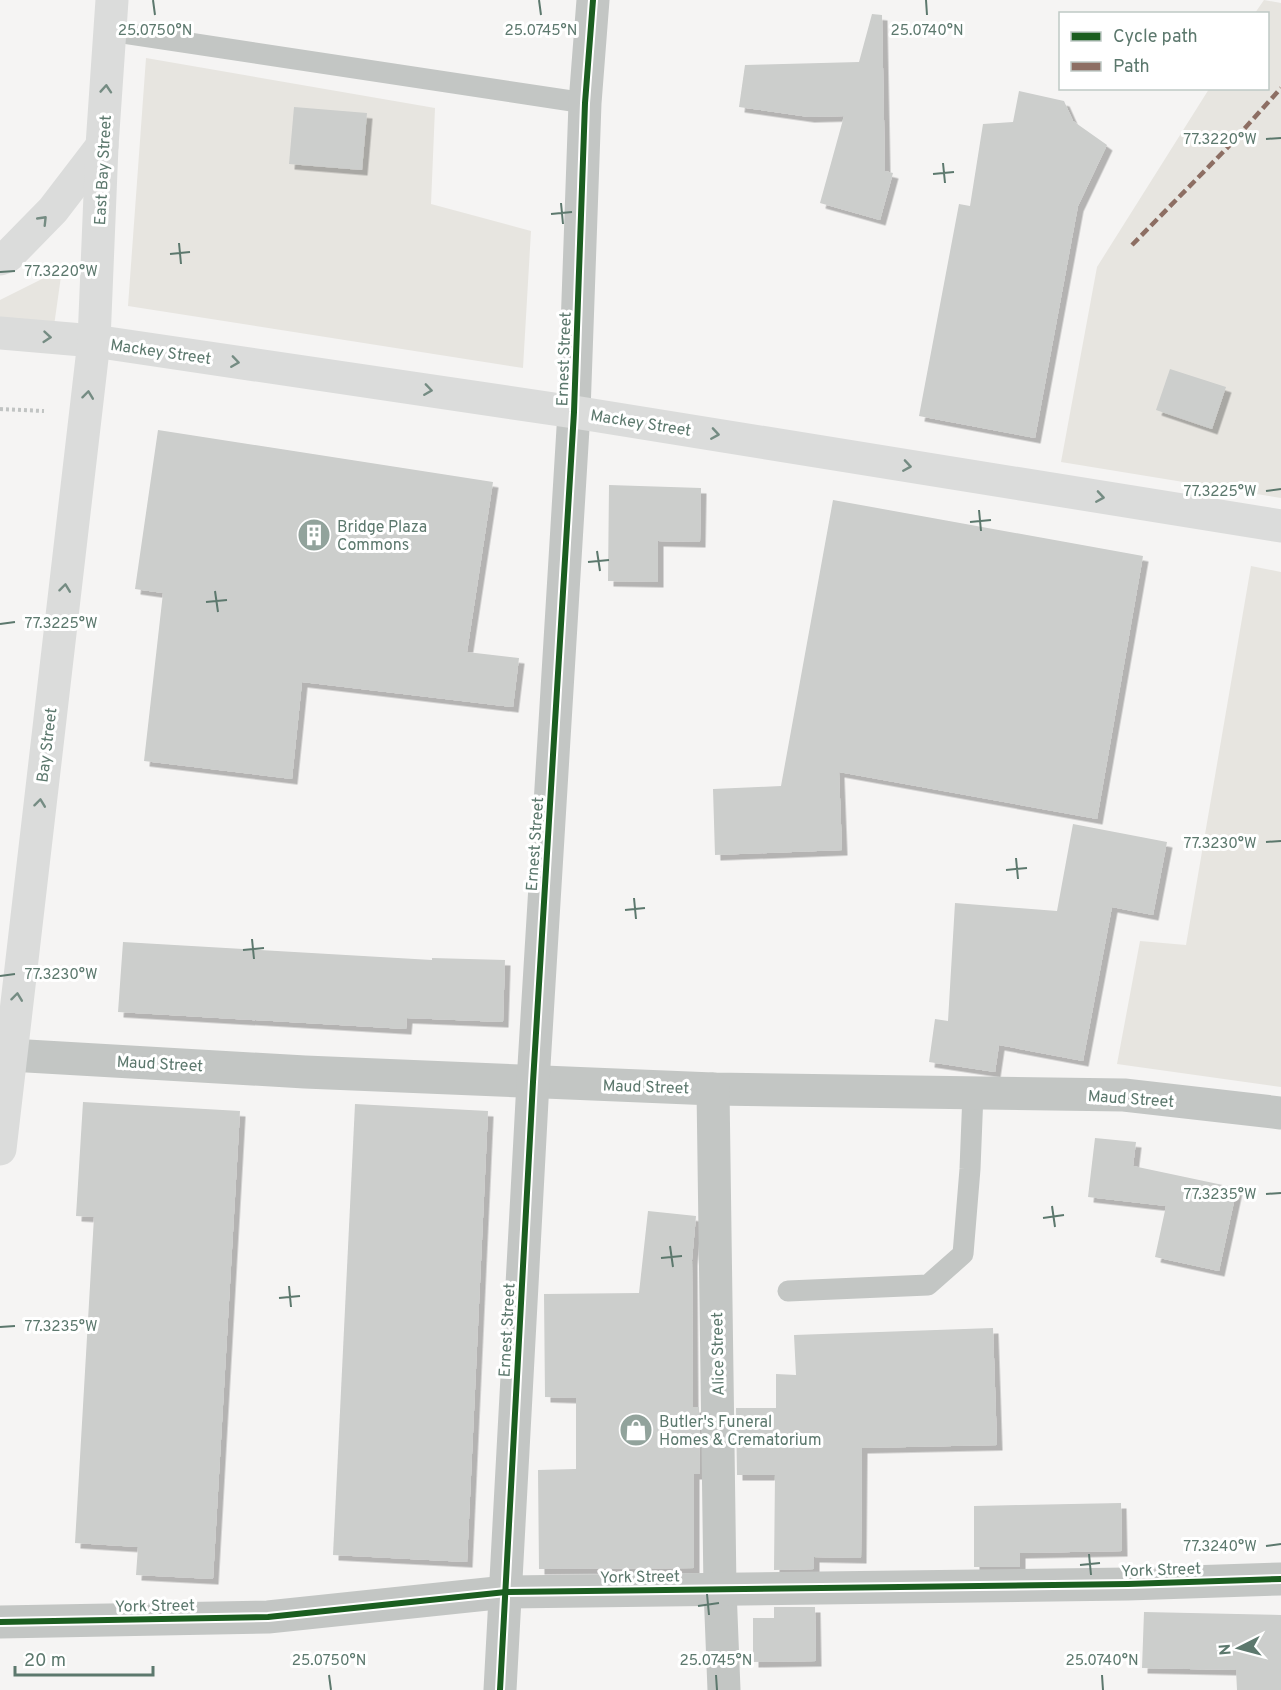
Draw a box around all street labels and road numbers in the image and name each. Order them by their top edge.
street label: East Bay Street [91,114,117,226]
street label: Ernest Street [553,311,577,407]
street label: Mackey Street [109,336,212,370]
street label: Mackey Street [589,406,692,442]
street label: Bay Street [33,707,62,784]
street label: Ernest Street [523,796,549,892]
street label: Maud Street [116,1053,204,1077]
street label: Maud Street [602,1076,690,1100]
street label: Maud Street [1087,1087,1175,1113]
street label: Ernest Street [496,1282,520,1378]
street label: Alice Street [708,1312,730,1396]
street label: York Street [1121,1560,1201,1582]
street label: York Street [600,1567,680,1589]
street label: York Street [115,1596,195,1618]

